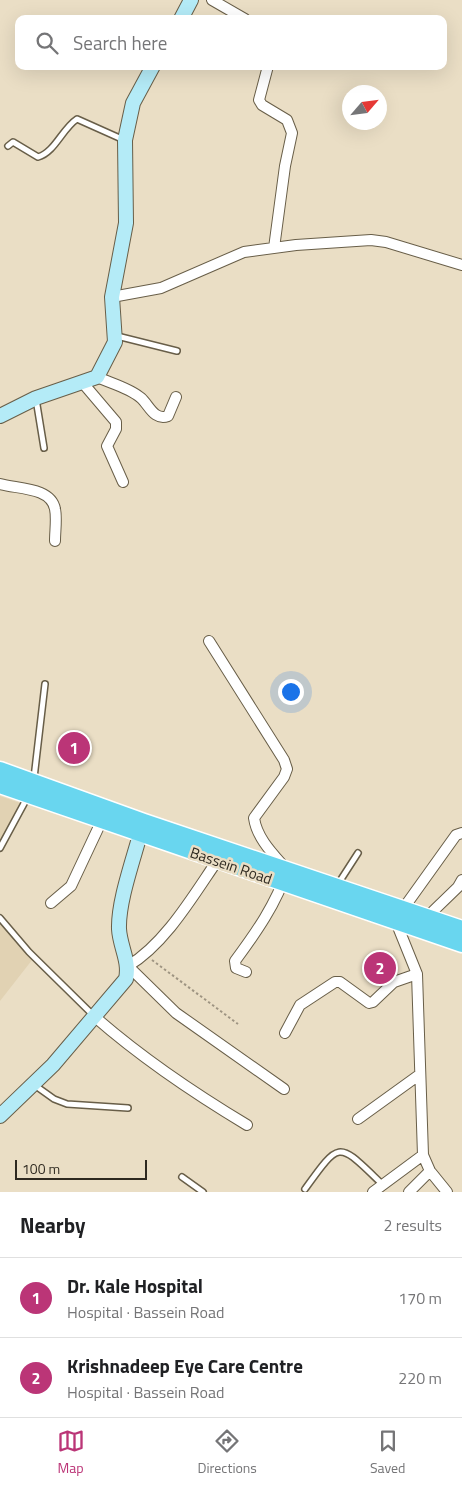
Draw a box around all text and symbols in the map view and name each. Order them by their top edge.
search box [15,15,447,70]
text: Search here [73,28,167,57]
icon: search [33,29,61,57]
north arrow [342,85,387,130]
your location [278,679,304,705]
pin: 1 [58,729,90,767]
street label: Bassein Road [187,841,275,890]
pin: 2 [364,949,396,987]
scale bar [15,1157,148,1180]
text: 100 m [22,1158,60,1179]
text: Nearby [20,1209,85,1241]
text: 2 results [383,1213,442,1237]
text: Dr. Kale Hospital [67,1271,203,1300]
text: 1 [32,1286,40,1310]
text: 170 m [398,1286,442,1310]
text: Hospital · Bassein Road [67,1300,224,1324]
text: Krishnadeep Eye Care Centre [67,1351,303,1380]
text: 2 [32,1366,40,1390]
text: 220 m [398,1366,442,1390]
text: Hospital · Bassein Road [67,1380,224,1404]
tab: Map [57,1427,85,1478]
tab: Directions [198,1427,257,1478]
tab: Saved [370,1427,406,1478]

